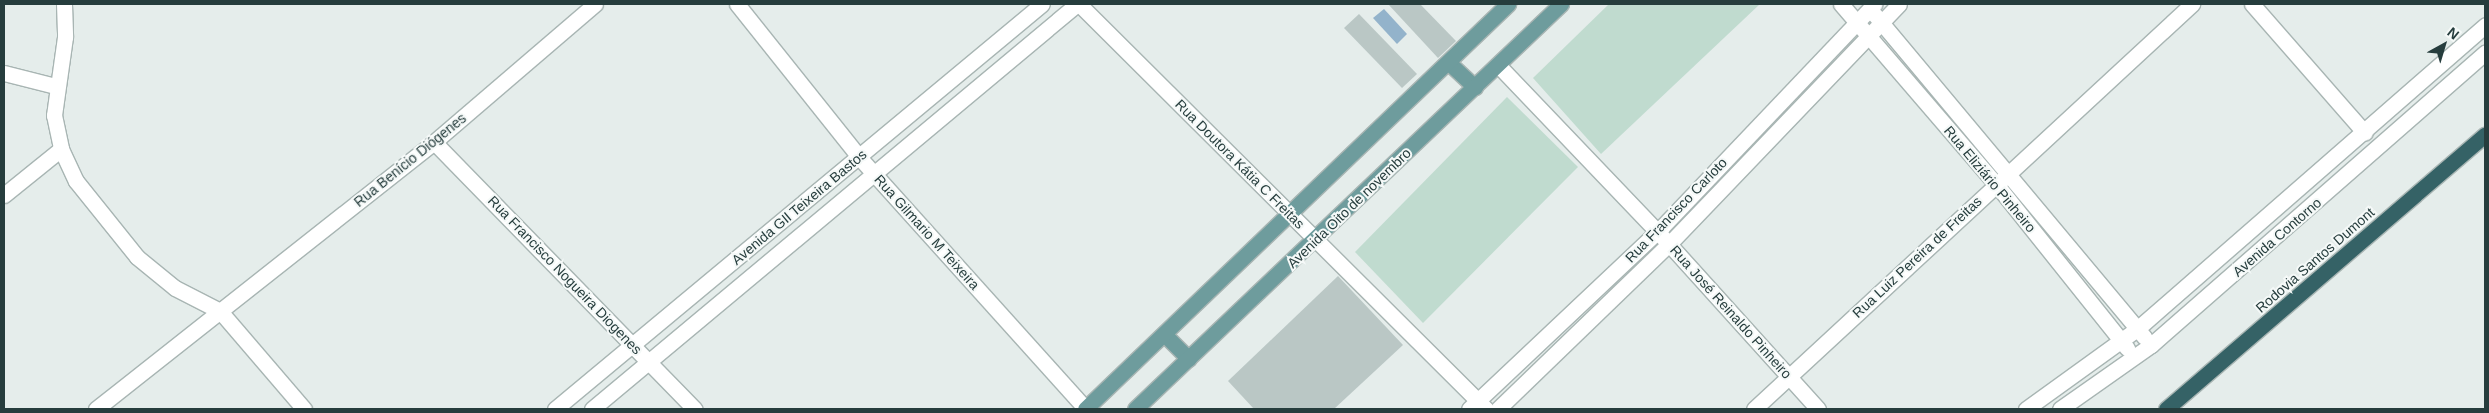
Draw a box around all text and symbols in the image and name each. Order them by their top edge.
north arrow [2419,20,2469,70]
text: N [2444,24,2462,43]
street label: Rua Doutora Kátia C Freitas [1172,96,1308,232]
street label: Rua Benício Diógenes [351,110,469,210]
street label: Rua Eliziário Pinheiro [1941,122,2039,236]
street label: Avenida Oito de novembro [1284,144,1414,272]
street label: Avenida GIl Teixeira Bastos [728,146,870,268]
street label: Rua Francisco Carloto [1622,154,1730,266]
street label: Rua Gilmario M Teixeira [871,171,983,293]
street label: Rua Francisco Nogueira Diogenes [485,192,645,358]
street label: Rua Luiz Pereira de Freitas [1849,193,1985,321]
street label: Avenida Contorno [2229,194,2325,280]
street label: Rodovia Santos Dumont [2252,204,2378,316]
street label: Rua José Reinaldo Pinheiro [1667,242,1795,382]

